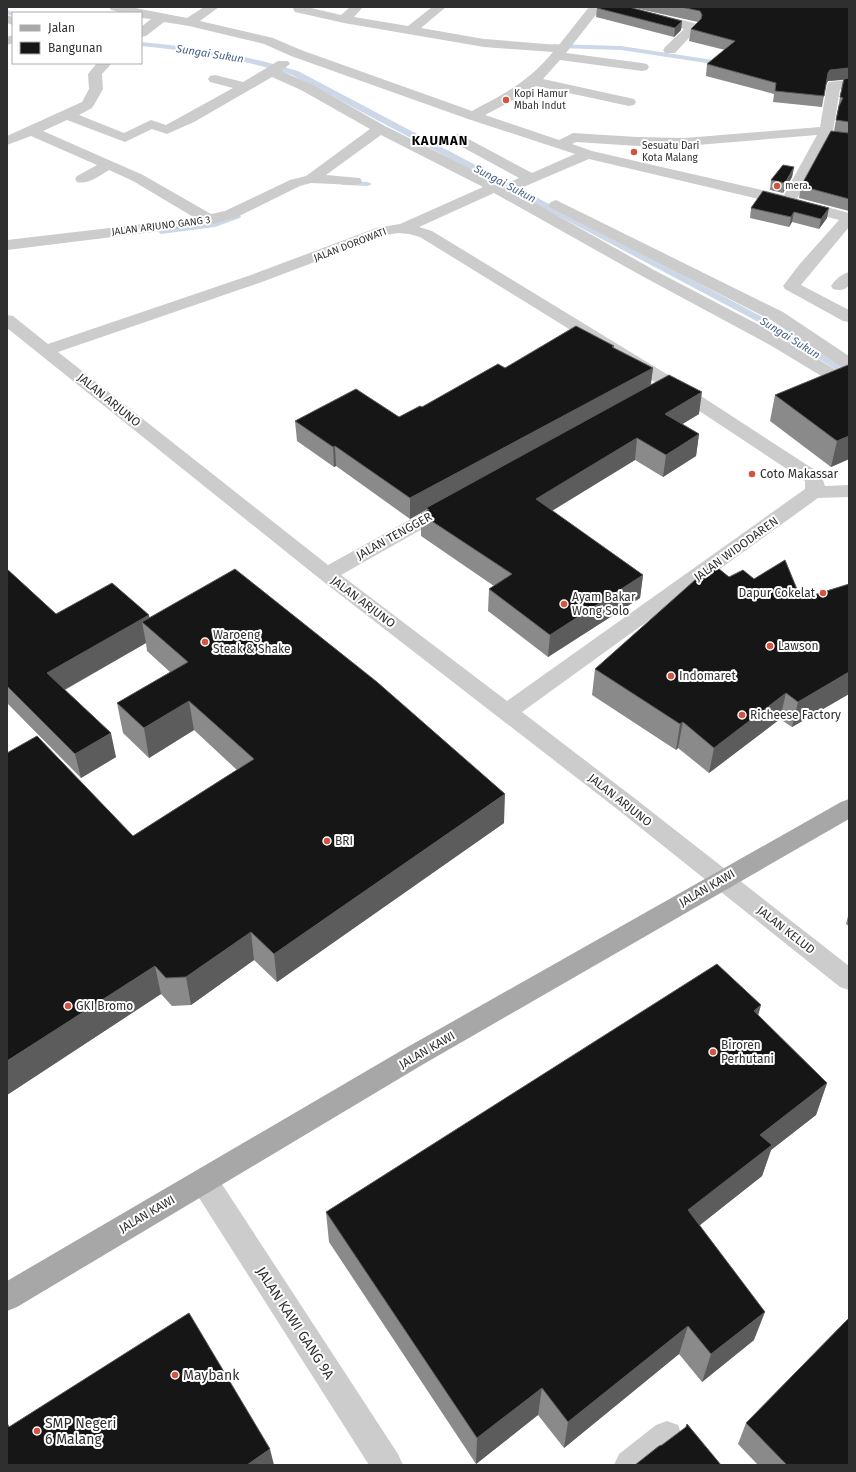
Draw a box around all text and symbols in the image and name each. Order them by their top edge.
legend [12,12,142,64]
text: Jalan [48,21,75,35]
text: Bangunan [48,41,103,55]
water label: Sungai Sukun [174,42,245,66]
place label: Kopi Hamur Mbah Indut [514,88,568,112]
marker: Kopi Hamur Mbah Indut [501,95,511,105]
district label: KAUMAN [412,133,468,148]
place label: Sesuatu Dari Kota Malang [642,140,700,164]
marker: Sesuatu Dari Kota Malang [629,147,639,157]
water label: Sungai Sukun [471,162,538,206]
place label: mera. [785,180,810,192]
marker: mera. [772,181,782,191]
street label: JALAN ARJUNO GANG 3 [111,214,211,238]
street label: JALAN DOROWATI [312,226,388,264]
water label: Sungai Sukun [757,314,822,362]
street label: JALAN ARJUNO [75,370,143,430]
place label: Coto Makassar [760,467,839,481]
marker: Coto Makassar [747,469,757,479]
street label: JALAN TENGGER [354,509,434,563]
street label: JALAN WIDODAREN [691,514,781,584]
street label: JALAN ARJUNO [328,573,398,631]
place label: Dapur Cokelat [739,586,816,600]
marker: Dapur Cokelat [818,588,828,598]
place label: Ayam Bakar Wong Solo [572,590,636,618]
marker: Ayam Bakar Wong Solo [559,599,569,609]
place label: Waroeng Steak & Shake [213,628,291,656]
marker: Waroeng Steak & Shake [200,637,210,647]
place label: Lawson [778,639,819,653]
marker: Lawson [765,641,775,651]
place label: Indomaret [679,669,736,683]
marker: Indomaret [666,671,676,681]
place label: Richeese Factory [750,708,841,722]
marker: Richeese Factory [737,710,747,720]
street label: JALAN ARJUNO [585,771,655,829]
place label: BRI [335,834,353,848]
marker: BRI [322,836,332,846]
street label: JALAN KAWI [677,866,737,910]
street label: JALAN KELUD [754,903,818,957]
place label: GKI Bromo [76,999,133,1013]
marker: GKI Bromo [63,1001,73,1011]
street label: JALAN KAWI [397,1028,457,1072]
place label: Biroren Perhutani [721,1038,774,1066]
marker: Biroren Perhutani [708,1047,718,1057]
street label: JALAN KAWI [117,1192,177,1236]
street label: JALAN KAWI GANG 9A [252,1264,338,1382]
place label: Maybank [183,1367,240,1384]
marker: Maybank [170,1370,180,1380]
place label: SMP Negeri 6 Malang [45,1415,116,1448]
marker: SMP Negeri 6 Malang [32,1426,42,1436]

